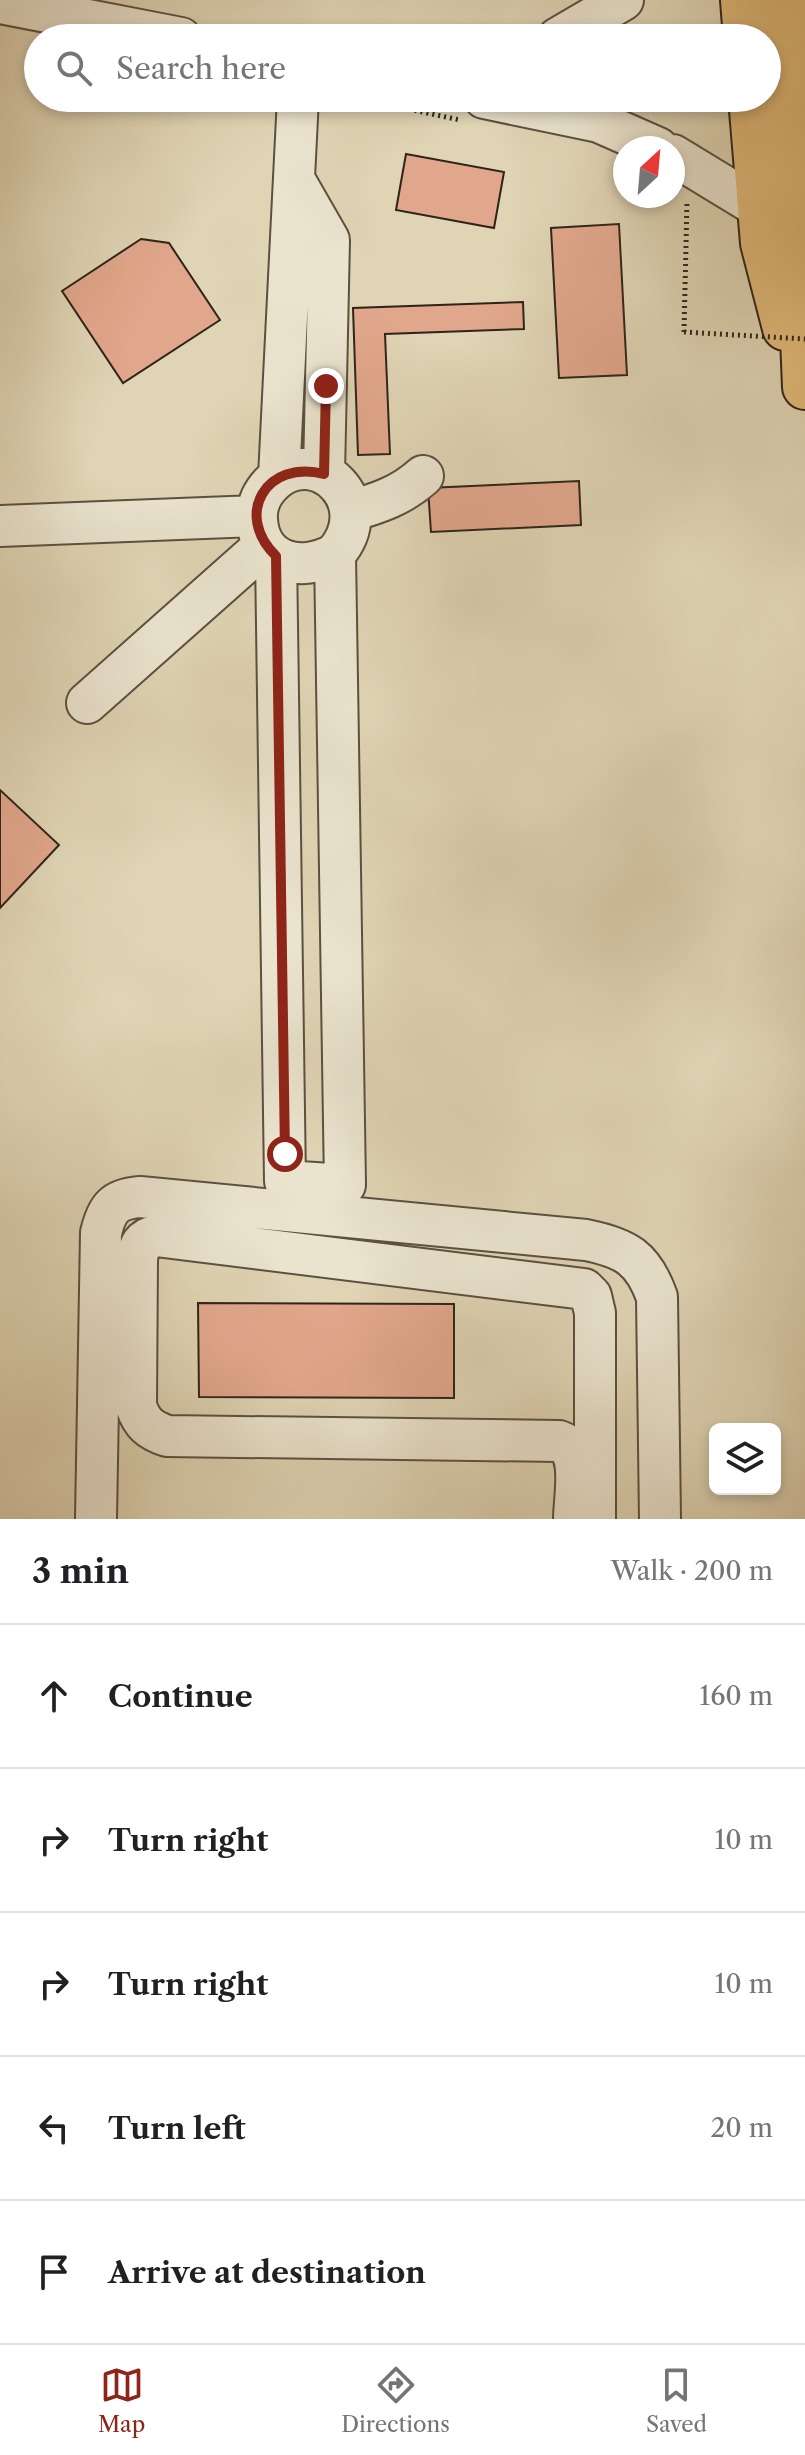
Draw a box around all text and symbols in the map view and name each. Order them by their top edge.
search box [24,24,781,112]
icon: search [52,46,96,90]
text: Search here [116,50,286,87]
north arrow [613,136,685,208]
route end [308,368,344,404]
route start [267,1136,303,1172]
map controls [709,1423,781,1495]
button: layers [709,1423,781,1495]
text: 3 min [32,1550,129,1592]
text: Walk · 200 m [611,1555,773,1587]
icon: ahead [32,1674,76,1718]
text: Continue [108,1678,253,1715]
text: 160 m [699,1680,773,1712]
icon: right [32,1818,76,1862]
text: Turn right [108,1822,268,1859]
text: 10 m [714,1824,773,1856]
icon: right [32,1962,76,2006]
text: Turn right [108,1966,268,2003]
text: 10 m [714,1968,773,2000]
icon: left [32,2106,76,2150]
text: Turn left [108,2110,245,2147]
text: 20 m [710,2112,773,2144]
icon: arrive [32,2250,76,2294]
text: Arrive at destination [108,2254,426,2291]
tab: Map [98,2363,145,2438]
tab: Directions [341,2363,450,2438]
tab: Saved [646,2363,707,2438]

